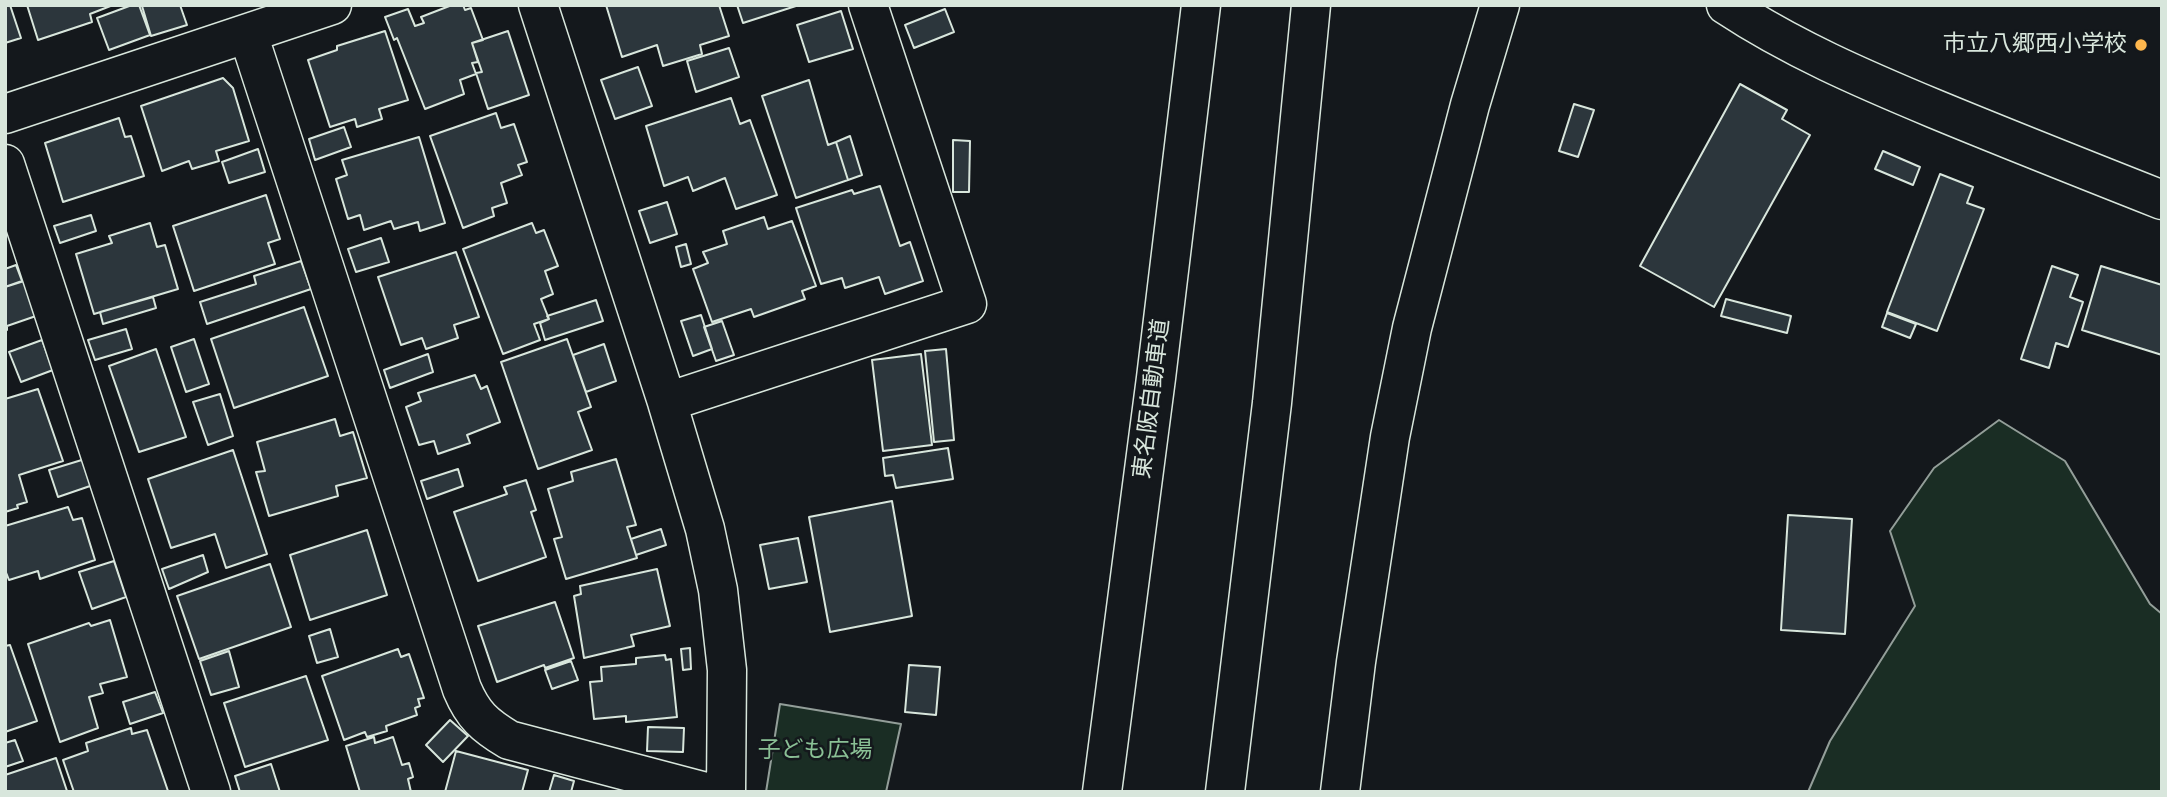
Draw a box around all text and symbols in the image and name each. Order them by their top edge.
place label: 市立八郷西小学校 [1943,31,2127,59]
marker: 市立八郷西小学校 [2133,37,2149,53]
street label: 東名阪自動車道 [1129,317,1177,481]
park label: 子ども広場 [758,737,872,765]

